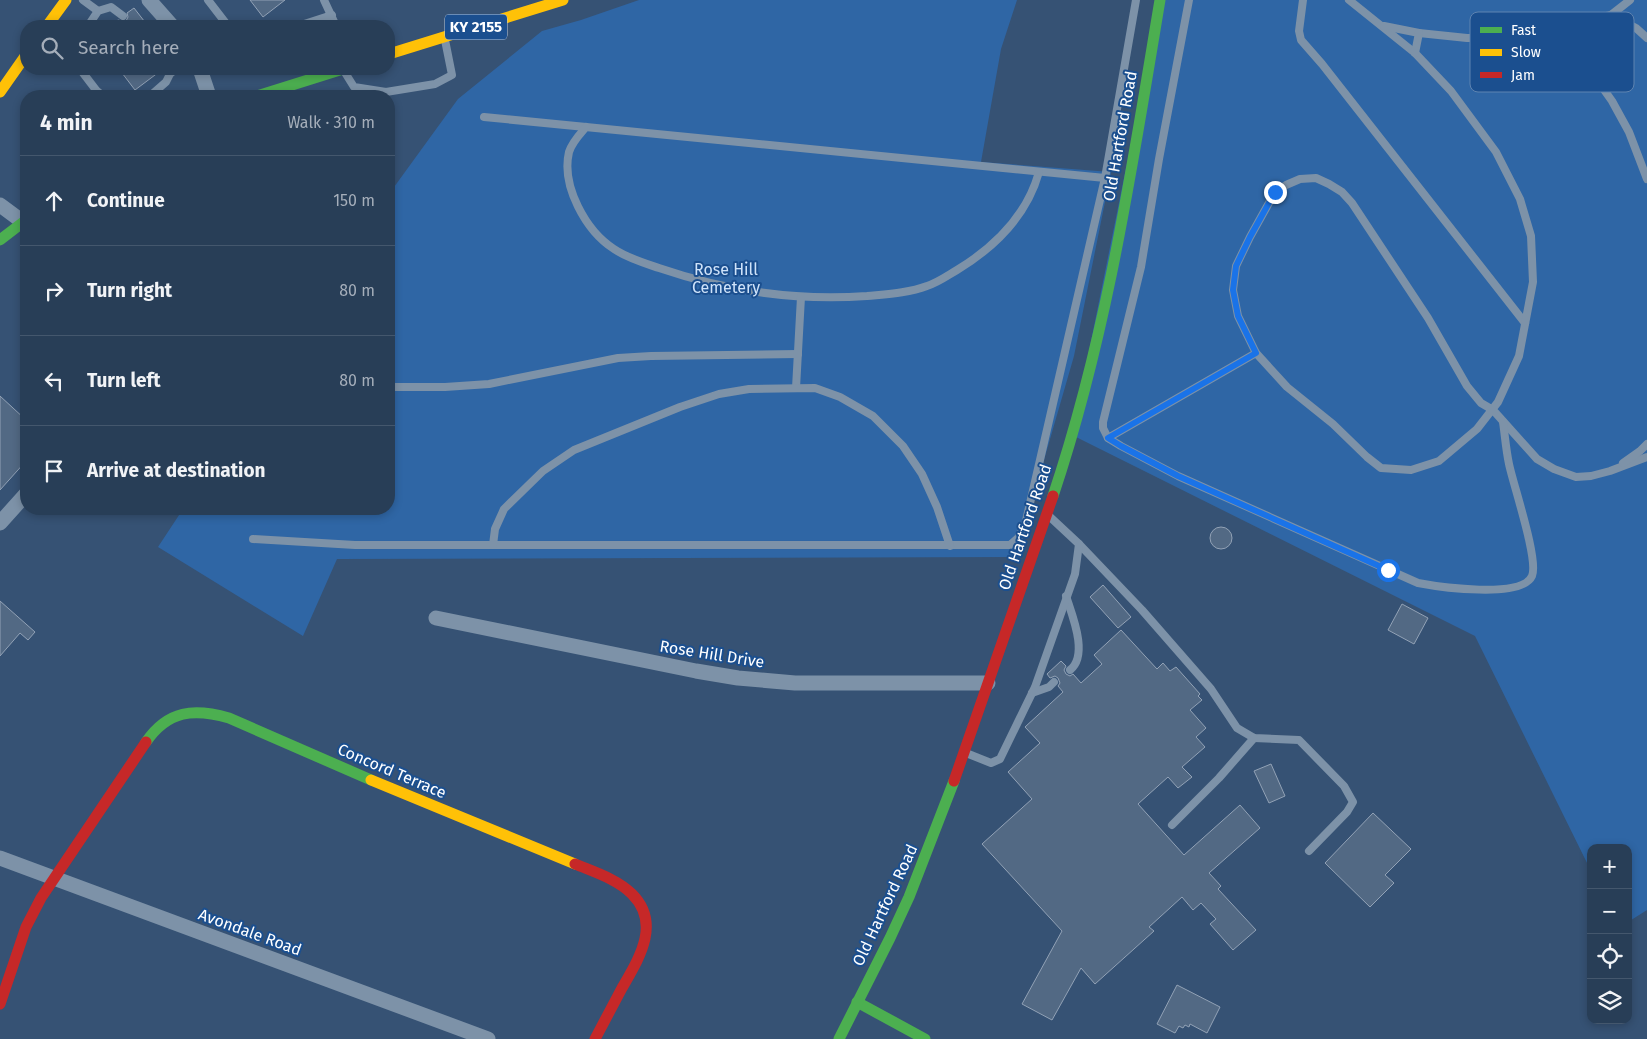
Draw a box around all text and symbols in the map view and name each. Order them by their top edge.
legend [1470,12,1634,92]
road number: KY 2155 [445,15,507,40]
search box [20,20,395,75]
text: Fast [1511,22,1537,39]
icon: search [38,34,66,62]
text: Search here [78,36,179,59]
text: Slow [1511,44,1541,61]
text: Jam [1511,67,1535,84]
street label: Old Hartford Road [1099,69,1141,203]
text: 4 min [40,110,93,136]
text: Walk · 310 m [287,113,375,132]
route end [1264,181,1287,204]
icon: ahead [40,187,68,215]
text: Continue [87,189,165,212]
text: 150 m [333,191,375,210]
park label: Rose Hill Cemetery [692,260,760,297]
icon: right [40,277,68,305]
text: Turn right [87,279,172,302]
text: 80 m [339,281,375,300]
icon: left [40,367,68,395]
text: Turn left [87,369,161,392]
text: 80 m [339,371,375,390]
icon: arrive [40,457,68,485]
text: Arrive at destination [87,459,266,482]
street label: Old Hartford Road [995,462,1055,592]
route start [1377,559,1400,582]
street label: Rose Hill Drive [658,636,766,672]
street label: Concord Terrace [335,740,449,802]
street label: Old Hartford Road [849,841,921,969]
map controls [1587,844,1632,1024]
button: + [1587,844,1632,889]
button: − [1587,889,1632,934]
street label: Avondale Road [196,905,304,959]
button: locate [1587,934,1632,979]
button: layers [1587,979,1632,1024]

